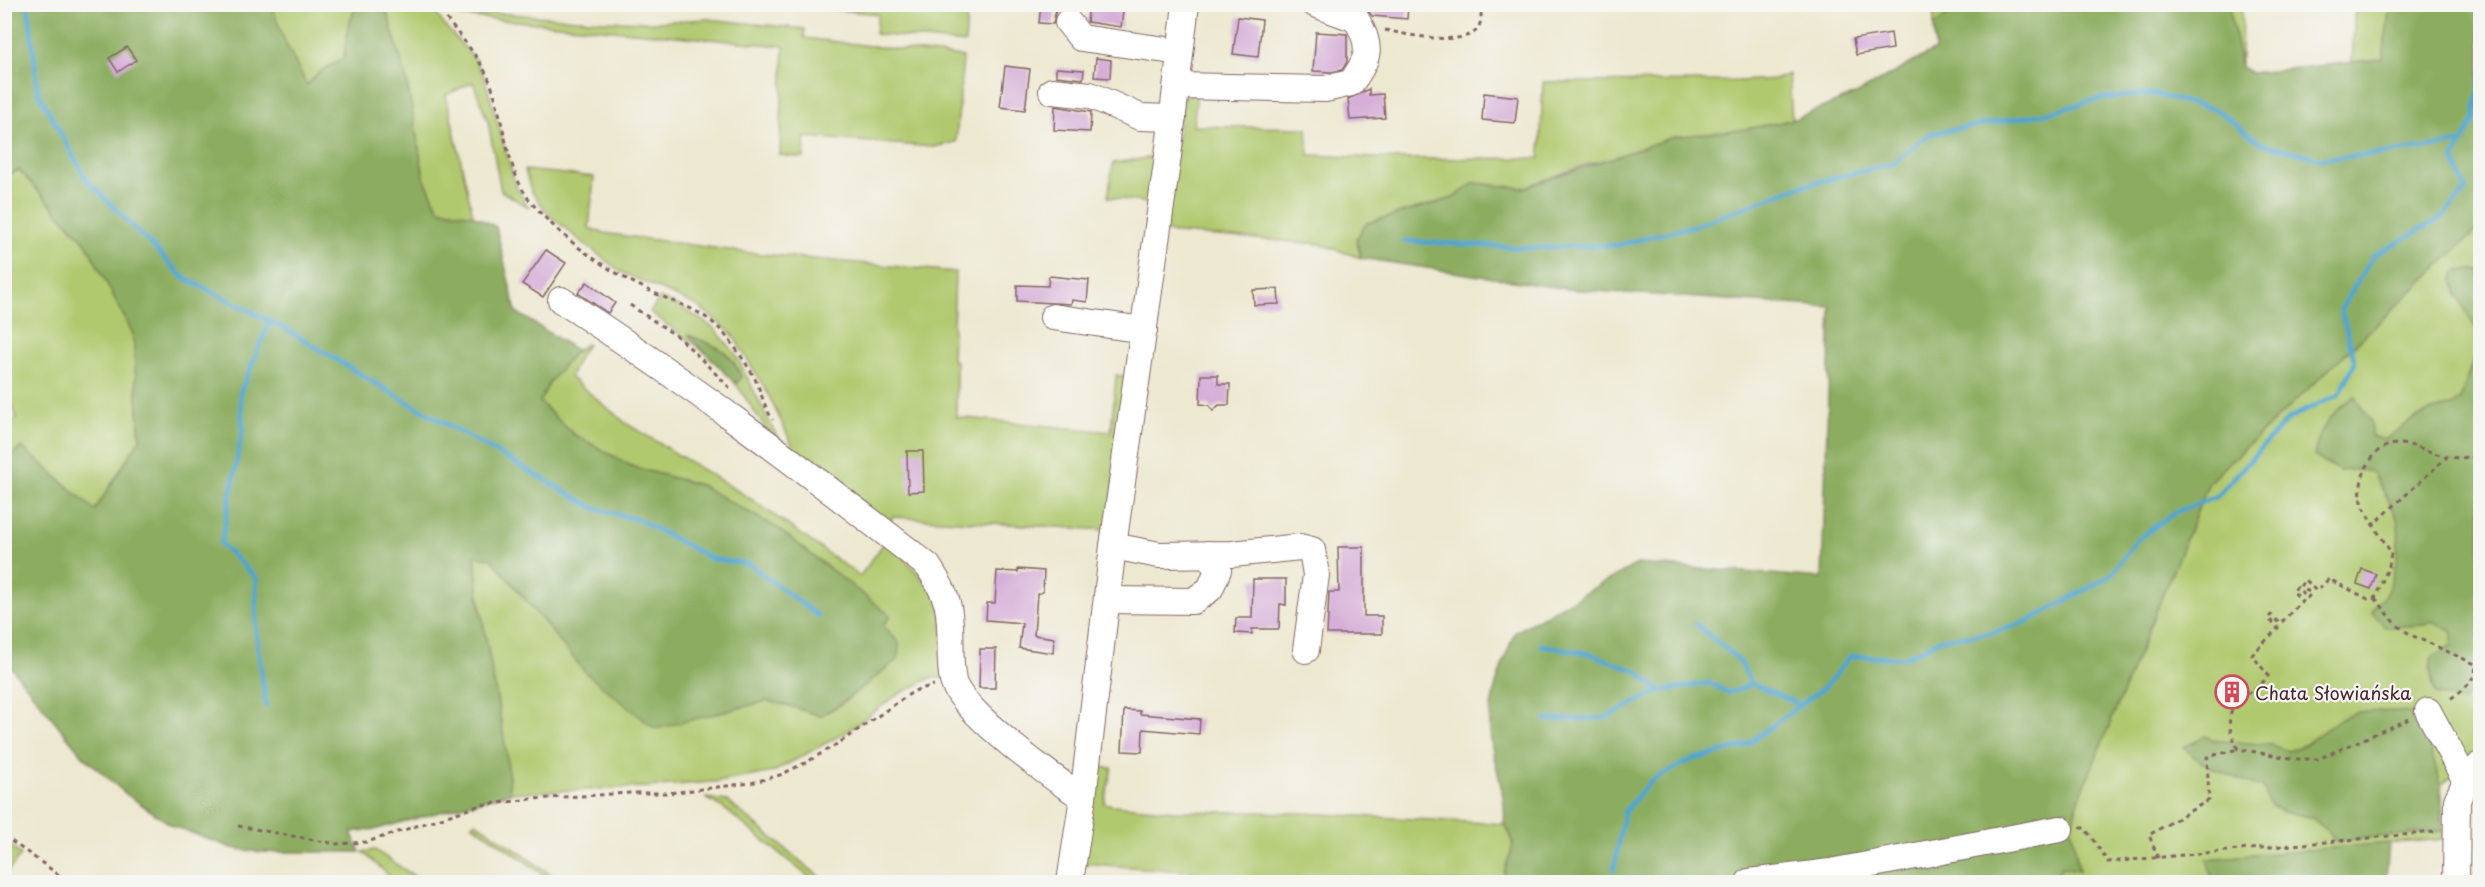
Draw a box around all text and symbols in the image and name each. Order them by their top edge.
building icon: Chata Słowiańska [2214,674,2250,710]
place label: Chata Słowiańska [2255,679,2412,706]

